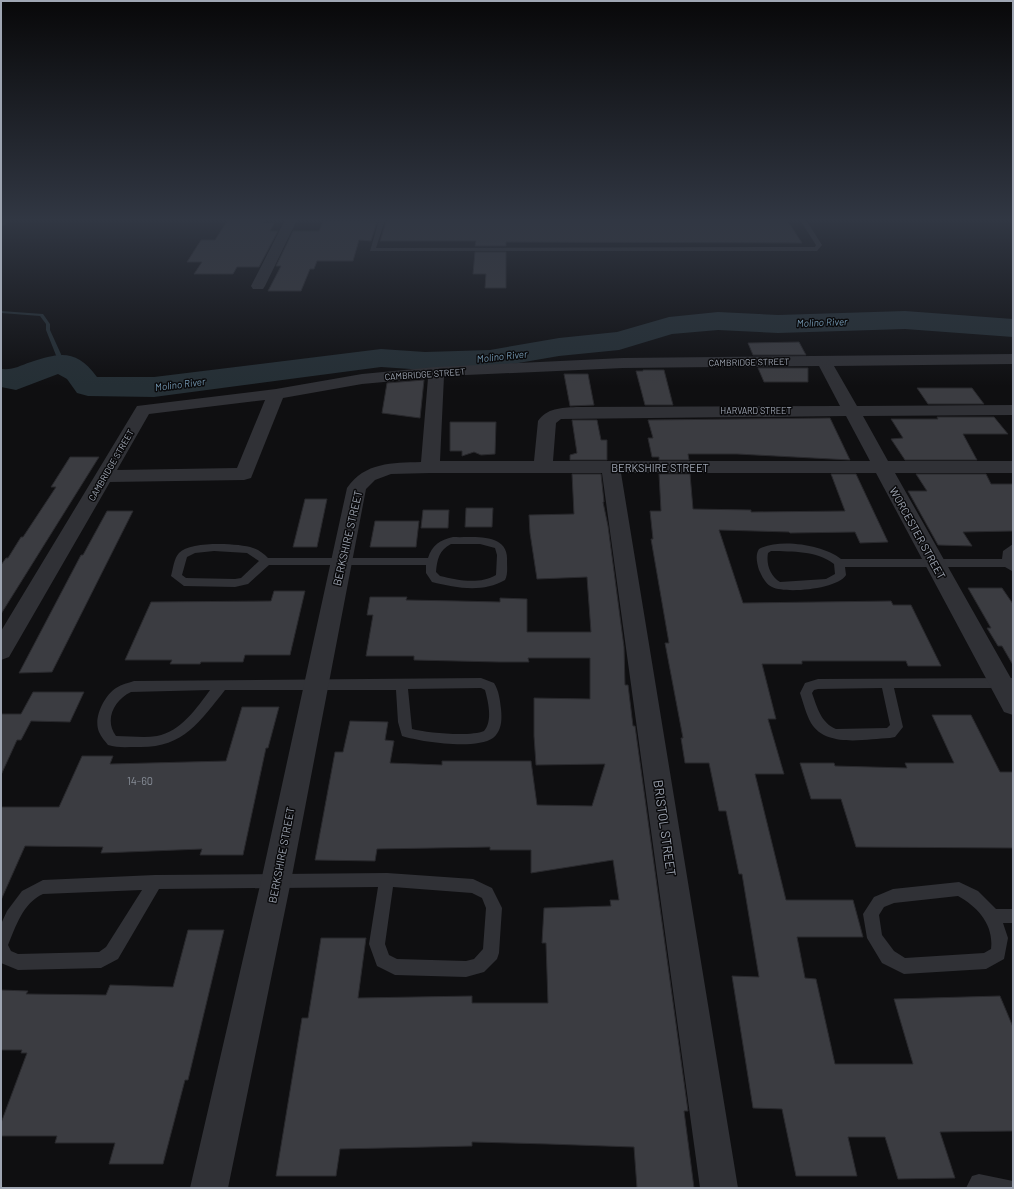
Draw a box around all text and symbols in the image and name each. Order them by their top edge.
water label: Molino River [796,315,848,329]
water label: Molino River [476,347,528,365]
street label: CAMBRIDGE STREET [708,356,790,368]
street label: CAMBRIDGE STREET [384,366,466,382]
water label: Molino River [154,375,206,393]
street label: HARVARD STREET [720,405,792,416]
street label: CAMBRIDGE STREET [86,427,136,503]
street label: BERKSHIRE STREET [611,461,709,474]
street label: WORCESTER STREET [887,485,949,581]
street label: BERKSHIRE STREET [330,489,364,587]
house number: 14-60 [127,774,153,787]
street label: BRISTOL STREET [650,779,680,877]
street label: BERKSHIRE STREET [265,806,297,904]

